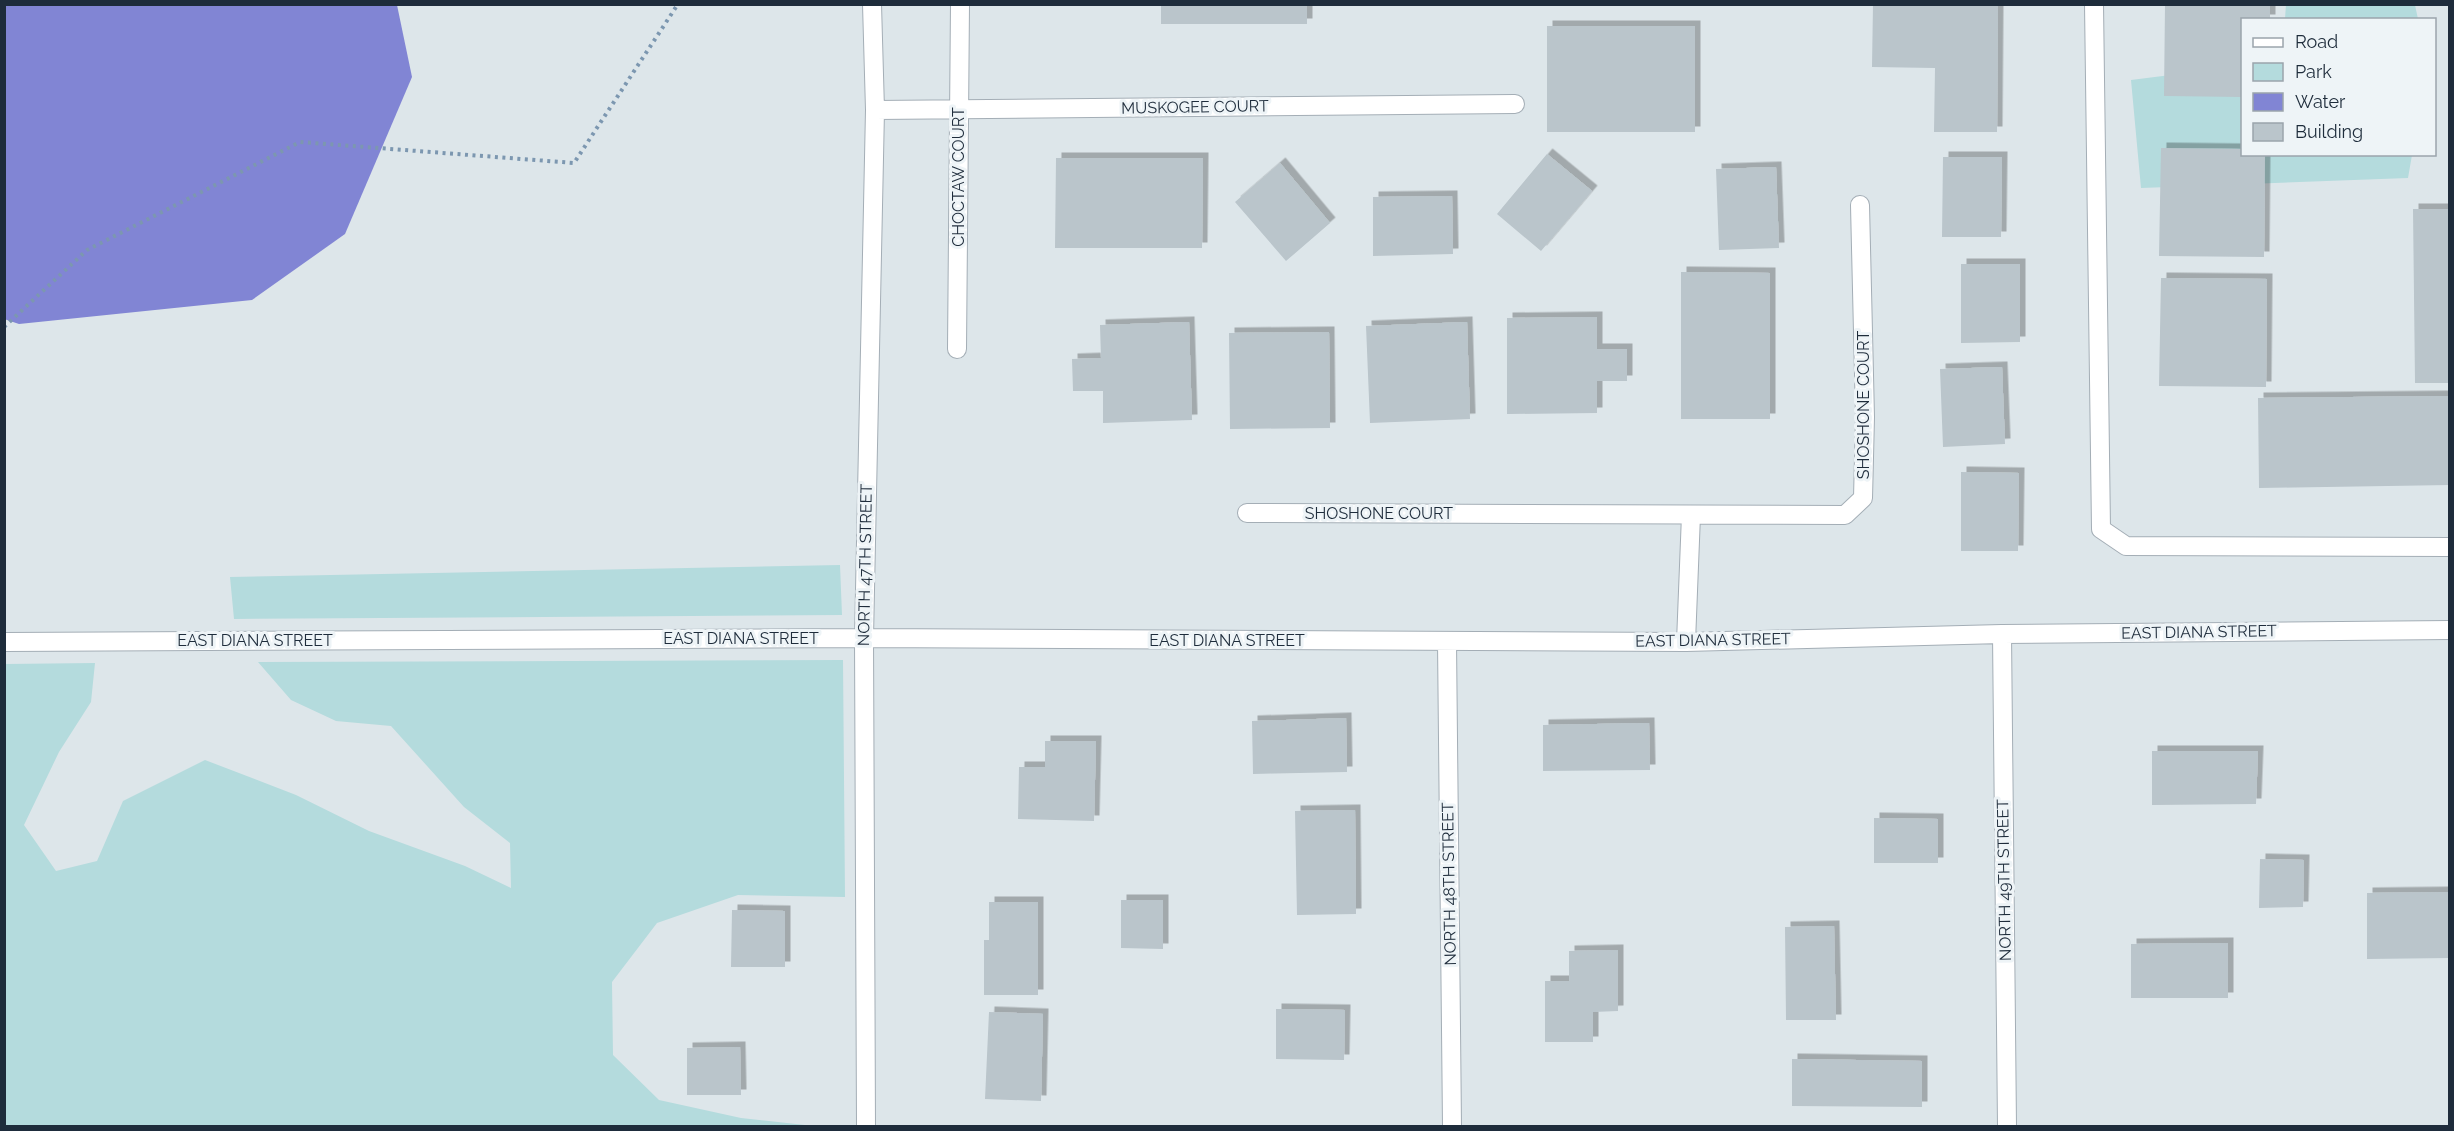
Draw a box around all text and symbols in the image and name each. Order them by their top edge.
legend [2241,18,2436,156]
text: Road [2295,31,2338,52]
text: Park [2295,61,2332,82]
text: Water [2295,91,2346,112]
street label: MUSKOGEE COURT [1121,96,1269,118]
street label: CHOCTAW COURT [949,107,968,247]
text: Building [2295,121,2363,142]
street label: SHOSHONE COURT [1854,331,1873,479]
street label: NORTH 47TH STREET [854,484,876,646]
street label: SHOSHONE COURT [1305,504,1453,523]
street label: EAST DIANA STREET [2121,621,2277,643]
street label: EAST DIANA STREET [663,629,819,648]
street label: EAST DIANA STREET [1635,629,1791,651]
street label: EAST DIANA STREET [177,631,333,650]
street label: EAST DIANA STREET [1149,631,1305,650]
street label: NORTH 49TH STREET [1993,799,2015,961]
street label: NORTH 48TH STREET [1438,802,1460,966]

